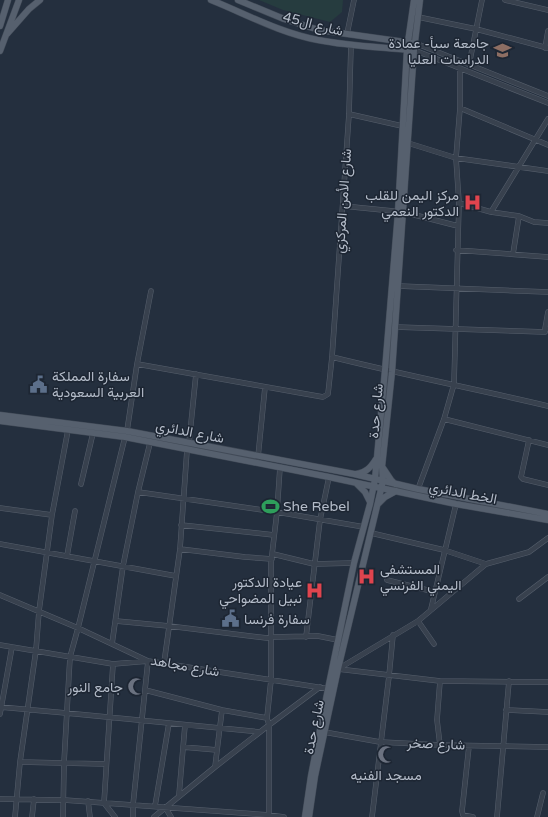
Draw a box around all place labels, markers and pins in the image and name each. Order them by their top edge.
place label: جامعة سبأ- عمادة الدراسات العليا [388,35,489,68]
school or university icon: جامعة سبأ- عمادة الدراسات العليا [492,41,512,61]
place label: مركز اليمن للقلب الدكتور النعمي [365,187,459,223]
hospital icon: مركز اليمن للقلب الدكتور النعمي [462,193,482,213]
place label: سفارة المملكة العربية السعودية [52,368,144,401]
public building icon: سفارة المملكة العربية السعودية [29,374,49,394]
sports icon: She Rebel [260,496,280,516]
place label: She Rebel [283,498,350,515]
place label: المستشفى اليمني الفرنسي [380,561,461,597]
hospital icon: المستشفى اليمني الفرنسي [357,567,377,587]
place label: عيادة الدكتور نبيل المضواحي [219,574,302,610]
hospital icon: عيادة الدكتور نبيل المضواحي [305,580,325,600]
public building icon: سفارة فرنسا [221,609,241,629]
place label: سفارة فرنسا [244,611,310,628]
mosque icon: جامع النور [126,677,146,697]
place label: جامع النور [66,679,123,698]
mosque icon: مسجد الفنيه [376,745,396,765]
place label: مسجد الفنيه [350,767,422,784]

